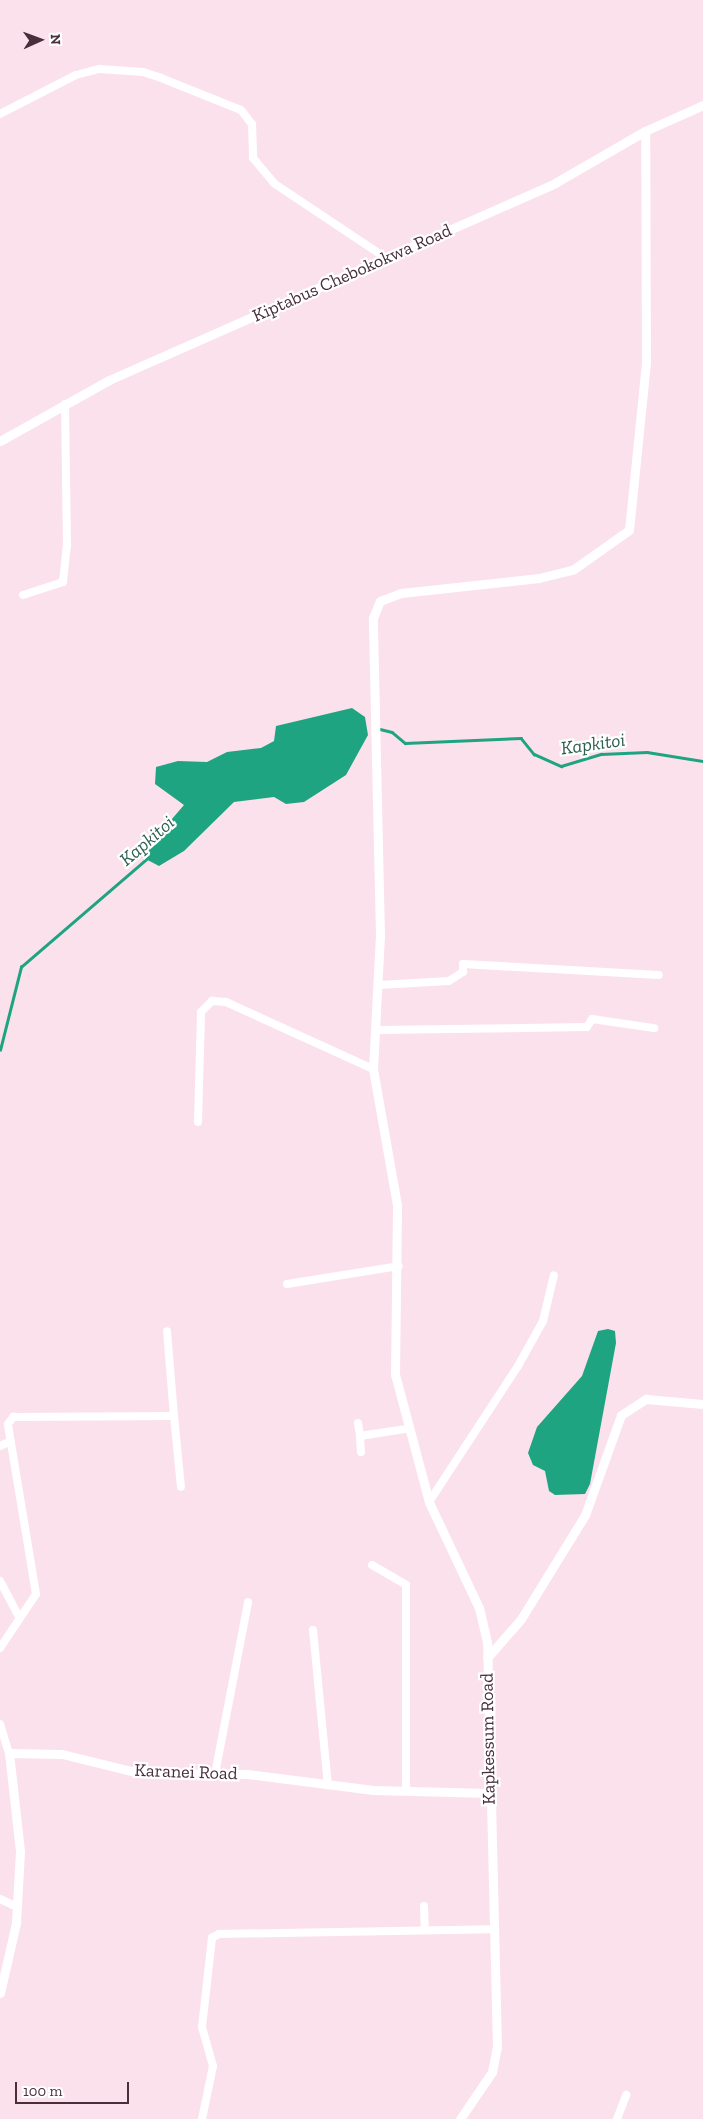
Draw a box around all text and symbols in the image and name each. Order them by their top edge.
north arrow [15,15,65,65]
text: N [47,34,64,45]
street label: Kiptabus Chebokokwa Road [249,219,455,327]
water label: Kapkitoi [559,728,627,760]
water label: Kapkitoi [115,811,179,871]
street label: Kapkessum Road [476,1673,500,1805]
street label: Karanei Road [134,1759,238,1785]
scale bar [18,2072,131,2104]
text: 100 m [23,2082,62,2100]

